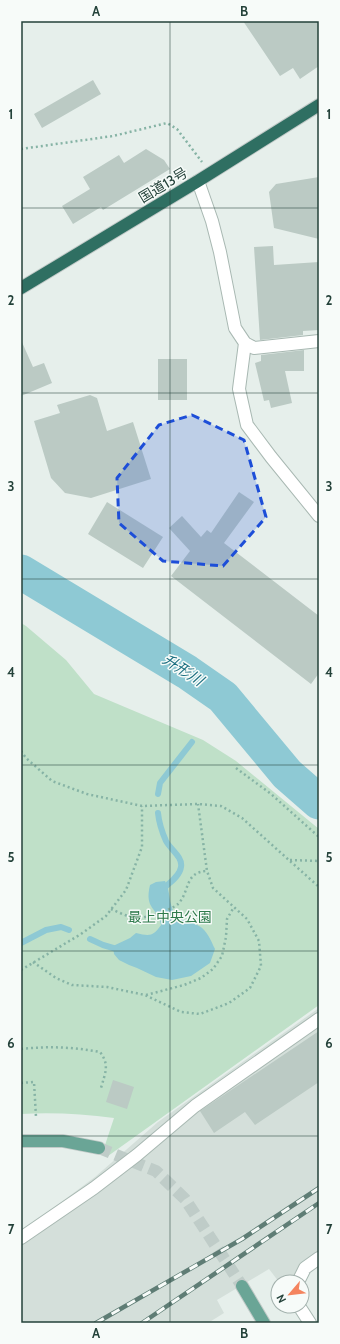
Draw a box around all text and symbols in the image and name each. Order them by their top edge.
text: A [92,3,101,19]
text: B [240,3,248,19]
text: 1 [9,106,13,122]
text: 1 [327,106,331,122]
street label: 国道13号 [135,163,191,207]
text: 2 [8,292,15,308]
text: 2 [326,292,333,308]
text: 3 [7,478,15,494]
text: 3 [325,478,333,494]
water label: 升形川 [159,650,208,691]
text: 4 [7,664,15,680]
text: 4 [325,664,333,680]
text: 5 [8,849,15,865]
text: 5 [326,849,333,865]
park label: 最上中央公園 [128,908,212,926]
text: 6 [7,1035,15,1051]
text: 6 [325,1035,333,1051]
text: 7 [8,1221,15,1237]
text: 7 [326,1221,333,1237]
north arrow [270,1274,310,1314]
text: N [273,1292,289,1305]
text: A [92,1325,101,1341]
text: B [240,1325,248,1341]

